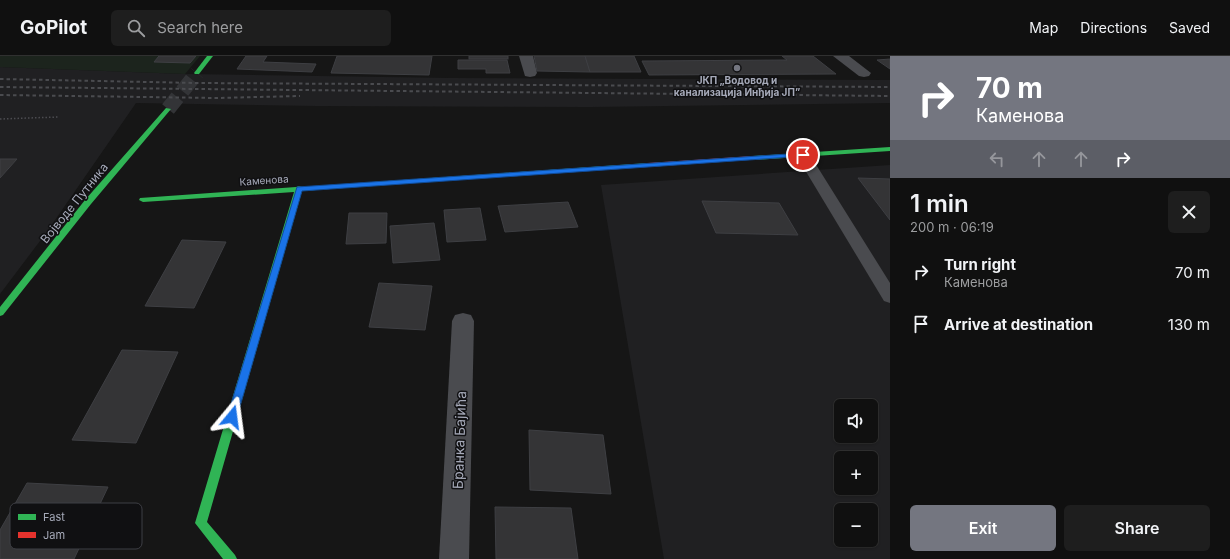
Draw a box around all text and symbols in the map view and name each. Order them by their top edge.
search box [111,10,391,46]
text: GoPilot [20,16,87,39]
icon: search [125,17,147,39]
text: Search here [157,18,243,37]
text: Map [1029,19,1058,36]
text: Directions [1080,19,1147,36]
text: Saved [1169,19,1210,36]
marker: ЈКП „Водовод и канализација Инђија ЈП” [732,63,742,73]
text: 70 m [976,71,1043,105]
icon: right [910,72,962,124]
place label: ЈКП „Водовод и канализација Инђија ЈП” [674,74,800,99]
text: Каменова [976,105,1064,126]
pin [786,138,820,172]
icon: arrive [792,144,814,166]
icon: left [986,148,1008,170]
icon: ahead [1028,148,1050,170]
icon: ahead [1070,148,1092,170]
icon: right [1112,148,1134,170]
street label: Војводе Путника [37,160,111,246]
street label: Каменова [239,172,289,188]
text: 1 min [910,189,969,218]
button: close [1168,191,1210,233]
text: 200 m · 06:19 [910,219,994,235]
text: Turn right [944,255,1016,274]
icon: right [910,261,932,283]
text: 70 m [1175,263,1210,282]
text: Каменова [944,274,1008,290]
icon: arrive [910,313,932,335]
text: Arrive at destination [944,315,1093,334]
text: 130 m [1168,315,1210,334]
street label: Бранка Бајића [449,391,469,489]
position arrow [211,396,253,438]
map controls [834,399,878,547]
button: sound [834,399,878,443]
button: + [834,451,878,495]
legend [10,503,142,549]
button: − [834,503,878,547]
button: Exit [910,505,1056,551]
button: Share [1064,505,1210,551]
text: Fast [43,510,65,524]
text: Jam [43,528,65,542]

